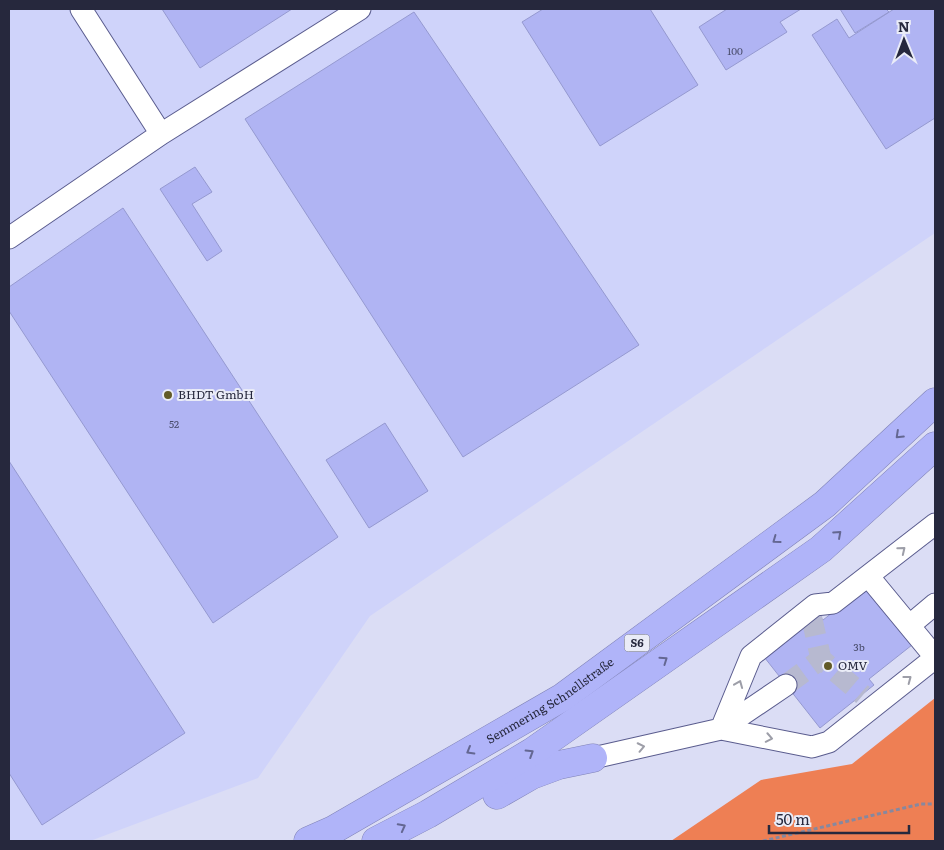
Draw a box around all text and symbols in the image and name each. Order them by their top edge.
north arrow [879,15,929,65]
text: N [898,16,910,36]
house number: 100 [727,43,743,58]
place label: BHDT GmbH [178,385,254,403]
marker: BHDT GmbH [162,389,174,401]
house number: 52 [169,416,179,431]
one-way arrow [896,429,905,438]
one-way arrow [832,531,841,540]
one-way arrow [772,534,782,543]
one-way arrow [896,548,905,556]
road number: S6 [624,634,650,651]
house number: 3b [853,639,865,654]
street label: Semmering Schnellstraße [482,653,617,748]
place label: OMV [838,656,868,674]
one-way arrow [658,657,667,666]
marker: OMV [822,660,834,672]
one-way arrow [902,676,912,685]
one-way arrow [733,680,743,689]
one-way arrow [764,733,773,743]
one-way arrow [636,742,645,753]
one-way arrow [466,745,475,755]
one-way arrow [525,750,534,759]
scale bar [769,802,909,834]
text: 50 m [776,807,810,830]
one-way arrow [397,824,406,834]

